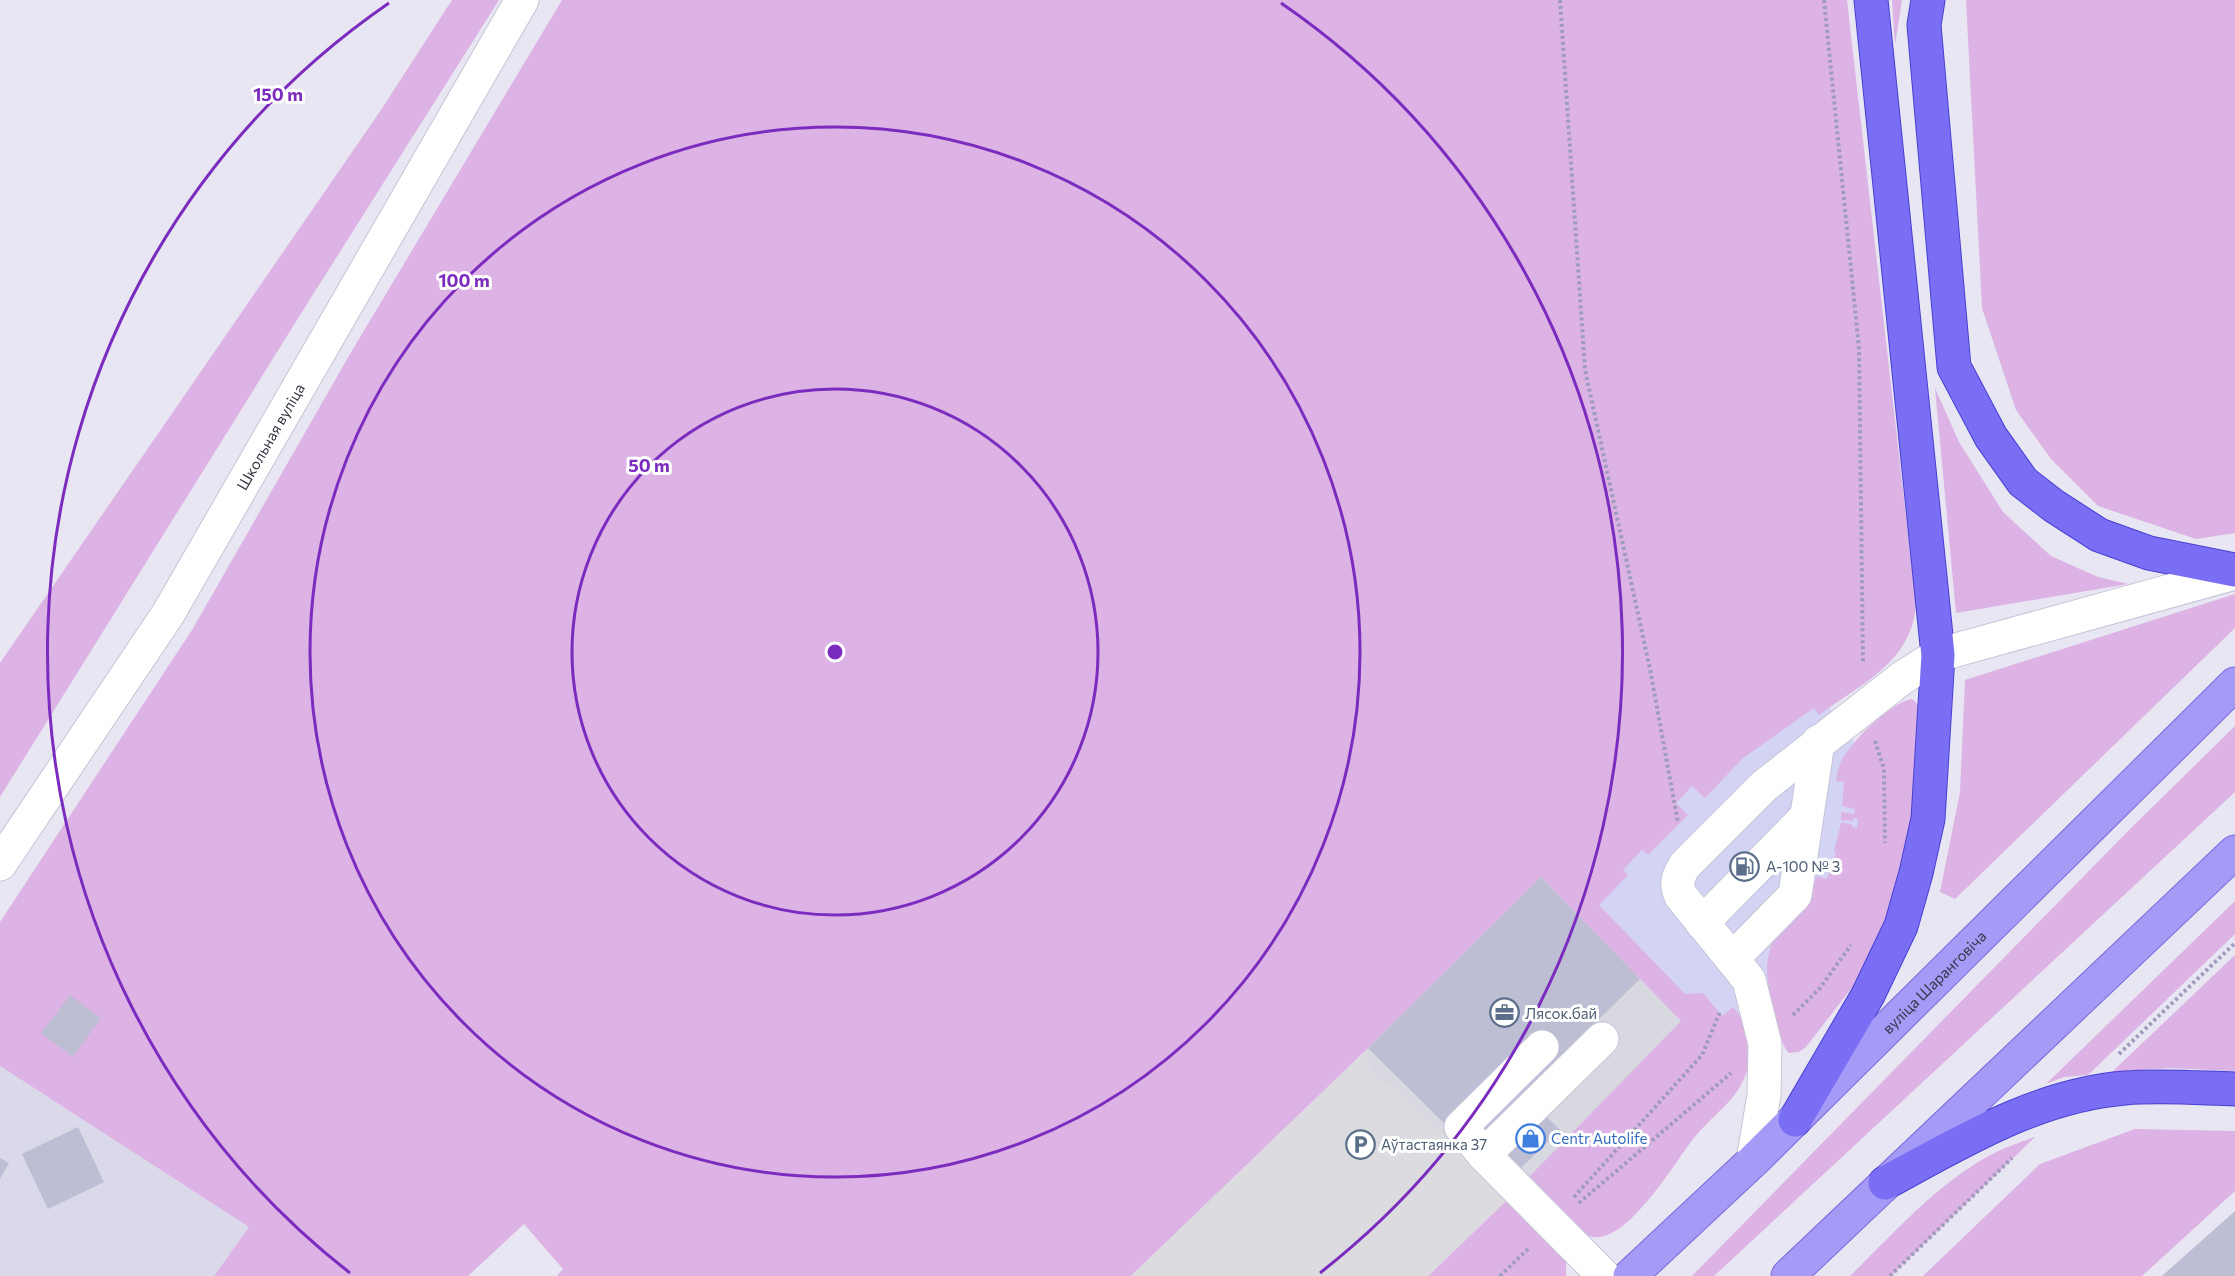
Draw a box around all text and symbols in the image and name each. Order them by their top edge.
text: 150 m [253,83,303,105]
text: 100 m [438,269,490,291]
street label: Школьная вуліца [233,380,308,493]
text: 50 m [628,454,670,476]
centre of rings [825,642,845,662]
fuel station icon: А-100 № 3 [1729,850,1761,882]
place label: А-100 № 3 [1766,857,1840,875]
street label: вуліца Шаранговіча [1878,927,1990,1037]
office icon: Лясок.бай [1488,997,1520,1029]
place label: Лясок.бай [1525,1004,1597,1022]
shop icon: Centr Autolife [1514,1122,1546,1154]
parking icon: Аўтастаянка 37 [1344,1128,1376,1160]
place label: Centr Autolife [1551,1129,1648,1147]
place label: Аўтастаянка 37 [1381,1135,1487,1153]

